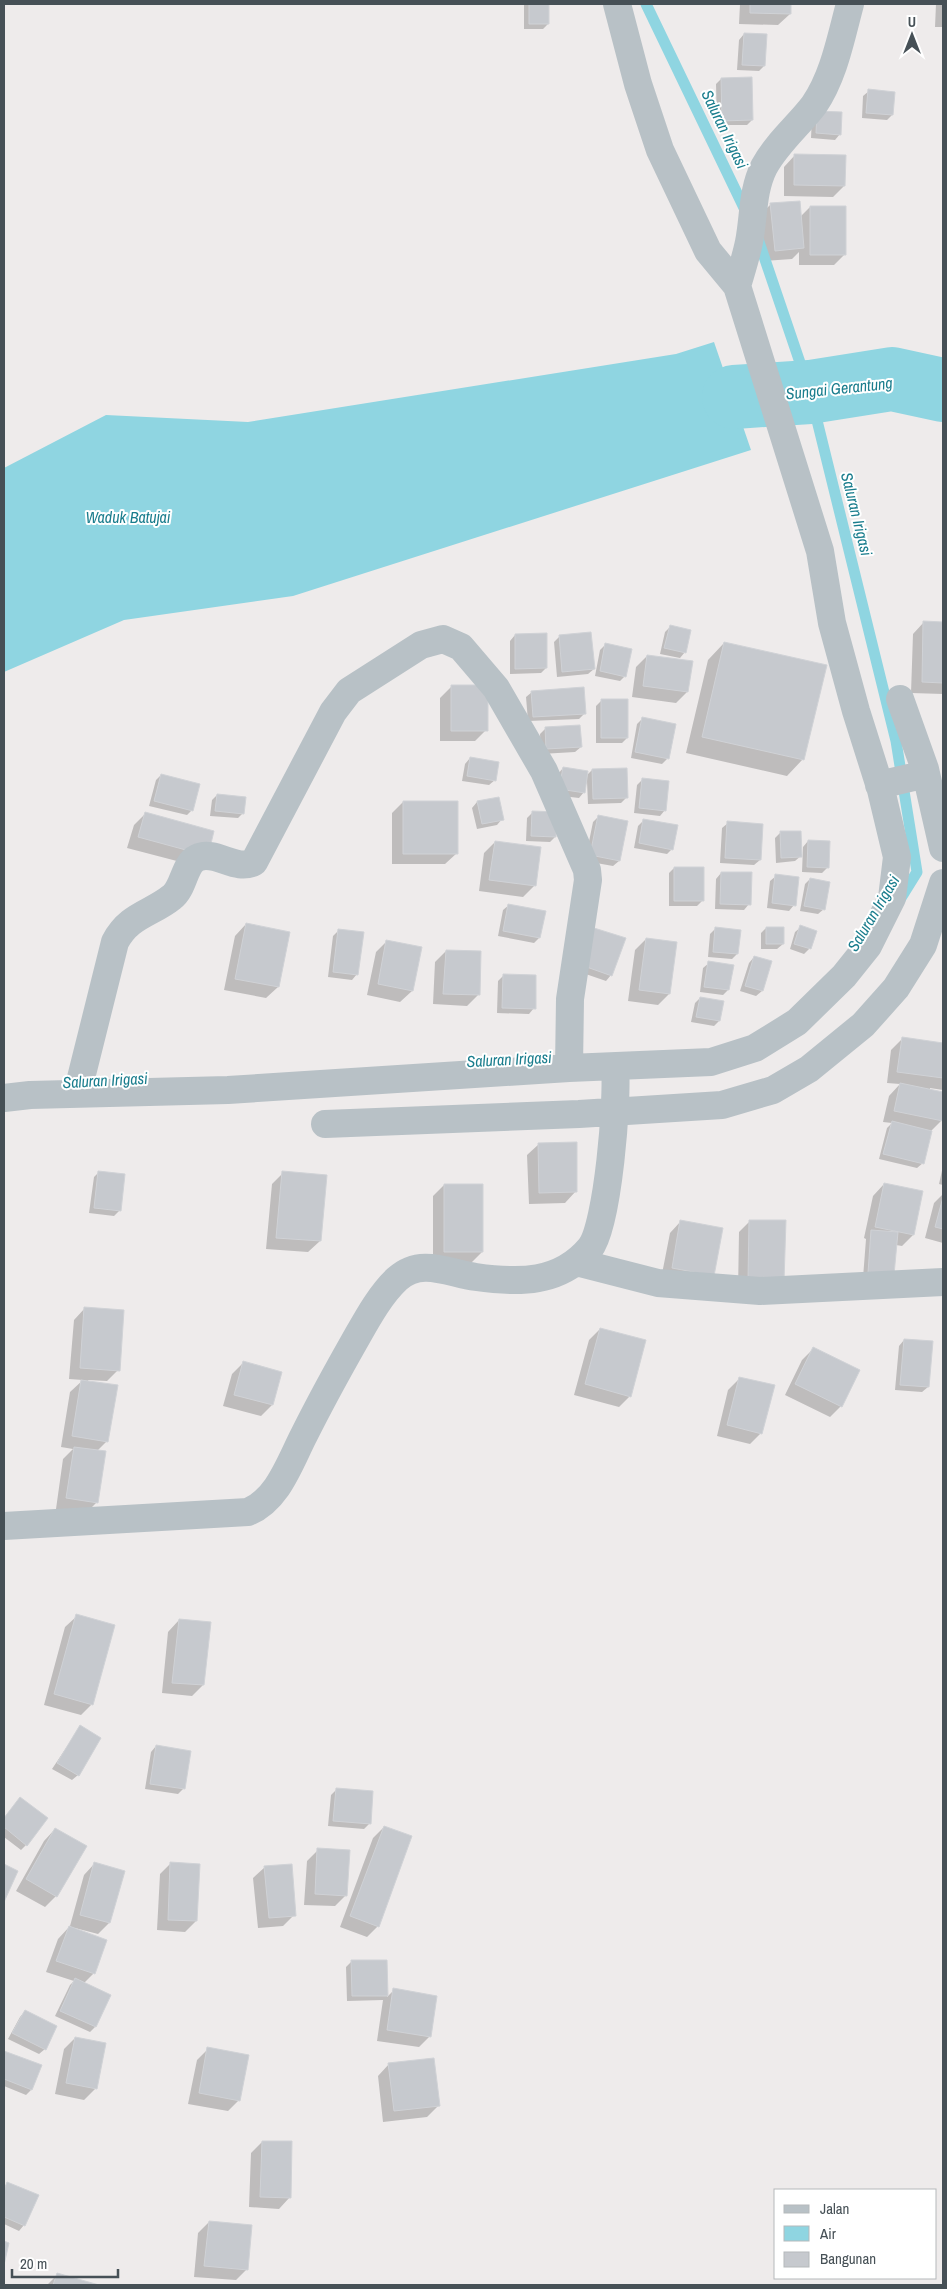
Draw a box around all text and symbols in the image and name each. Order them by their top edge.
north arrow [887,10,937,60]
text: U [908,13,916,31]
water label: Saluran Irigasi [696,86,754,172]
water label: Sungai Gerantung [785,371,893,405]
water label: Saluran Irigasi [836,470,878,558]
water label: Waduk Batujai [85,506,171,528]
water label: Saluran Irigasi [842,870,905,955]
water label: Saluran Irigasi [466,1046,553,1072]
water label: Saluran Irigasi [62,1067,149,1093]
legend [774,2189,937,2279]
text: Jalan [820,2198,849,2219]
text: Air [819,2223,836,2244]
scale bar [12,2246,119,2278]
text: Bangunan [820,2248,876,2269]
text: 20 m [20,2253,47,2274]

